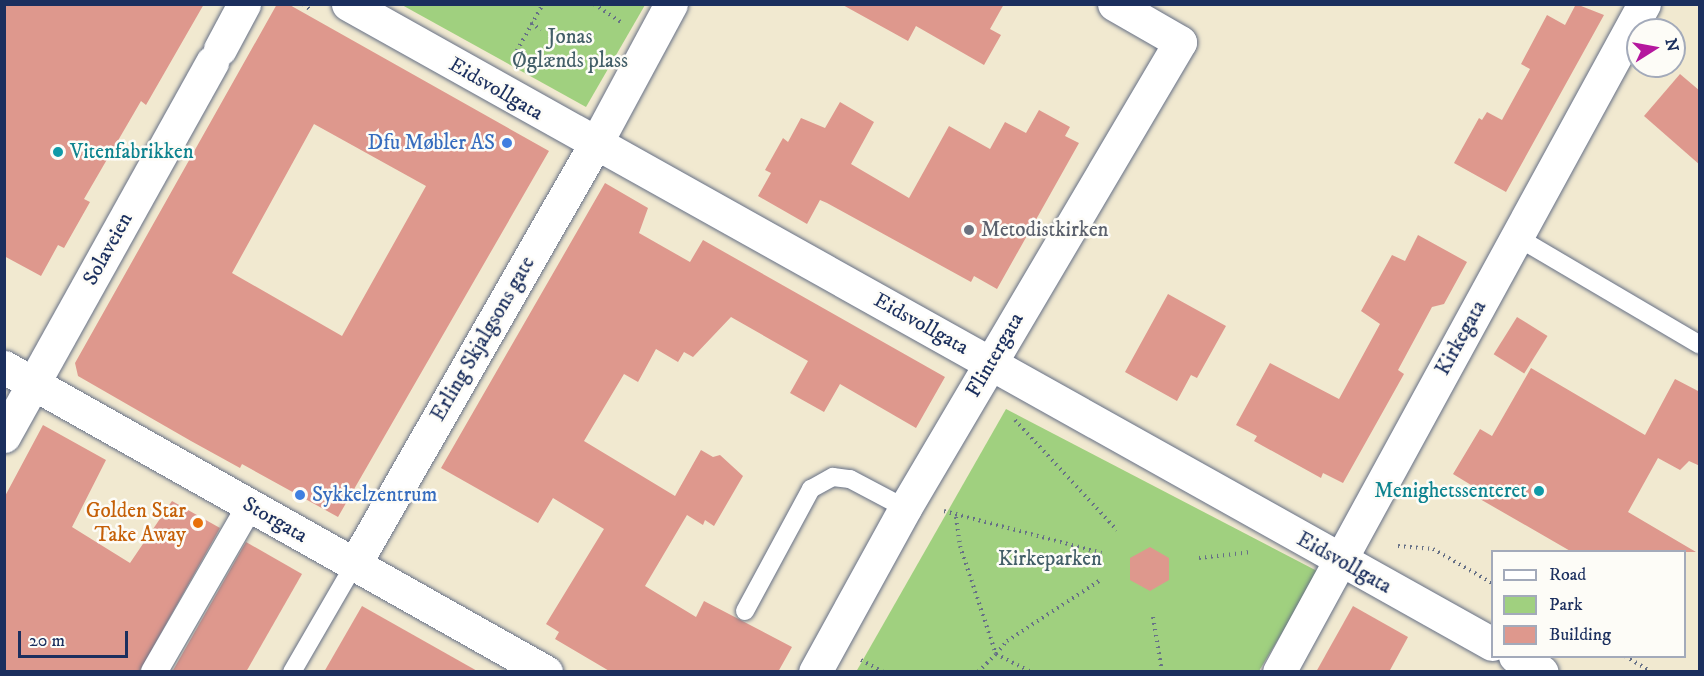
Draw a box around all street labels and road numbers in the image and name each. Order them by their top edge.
street label: Eidsvollgata [444,52,548,126]
street label: Solaveien [78,208,138,290]
street label: Erling Skjalgsons gate [426,252,540,426]
street label: Eidsvollgata [869,288,973,360]
street label: Kirkegata [1430,296,1492,380]
street label: Flintergata [961,308,1029,402]
street label: Storgata [238,491,312,549]
street label: Eidsvollgata [1292,527,1396,599]

